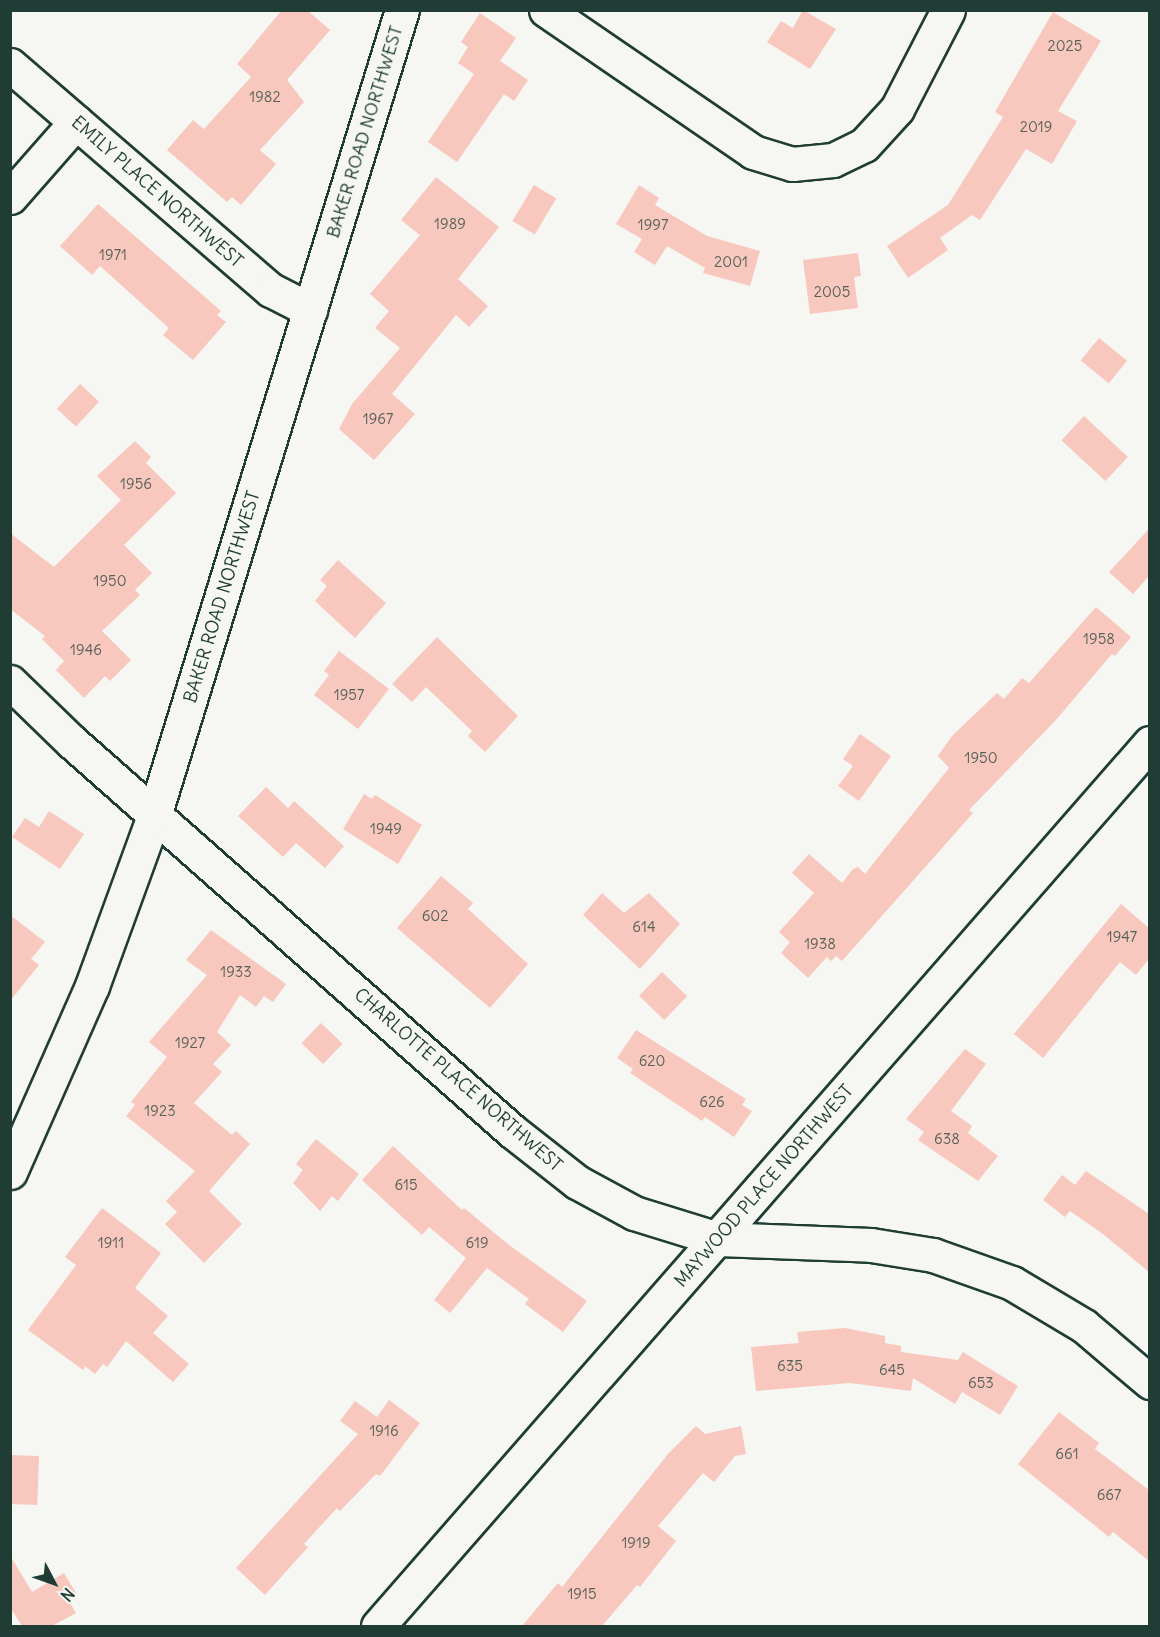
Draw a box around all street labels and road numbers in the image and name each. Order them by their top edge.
street label: BAKER ROAD NORTHWEST [322,23,408,241]
street label: EMILY PLACE NORTHWEST [67,112,247,272]
street label: BAKER ROAD NORTHWEST [179,488,265,706]
street label: CHARLOTTE PLACE NORTHWEST [350,984,566,1176]
street label: MAYWOOD PLACE NORTHWEST [670,1080,858,1292]

